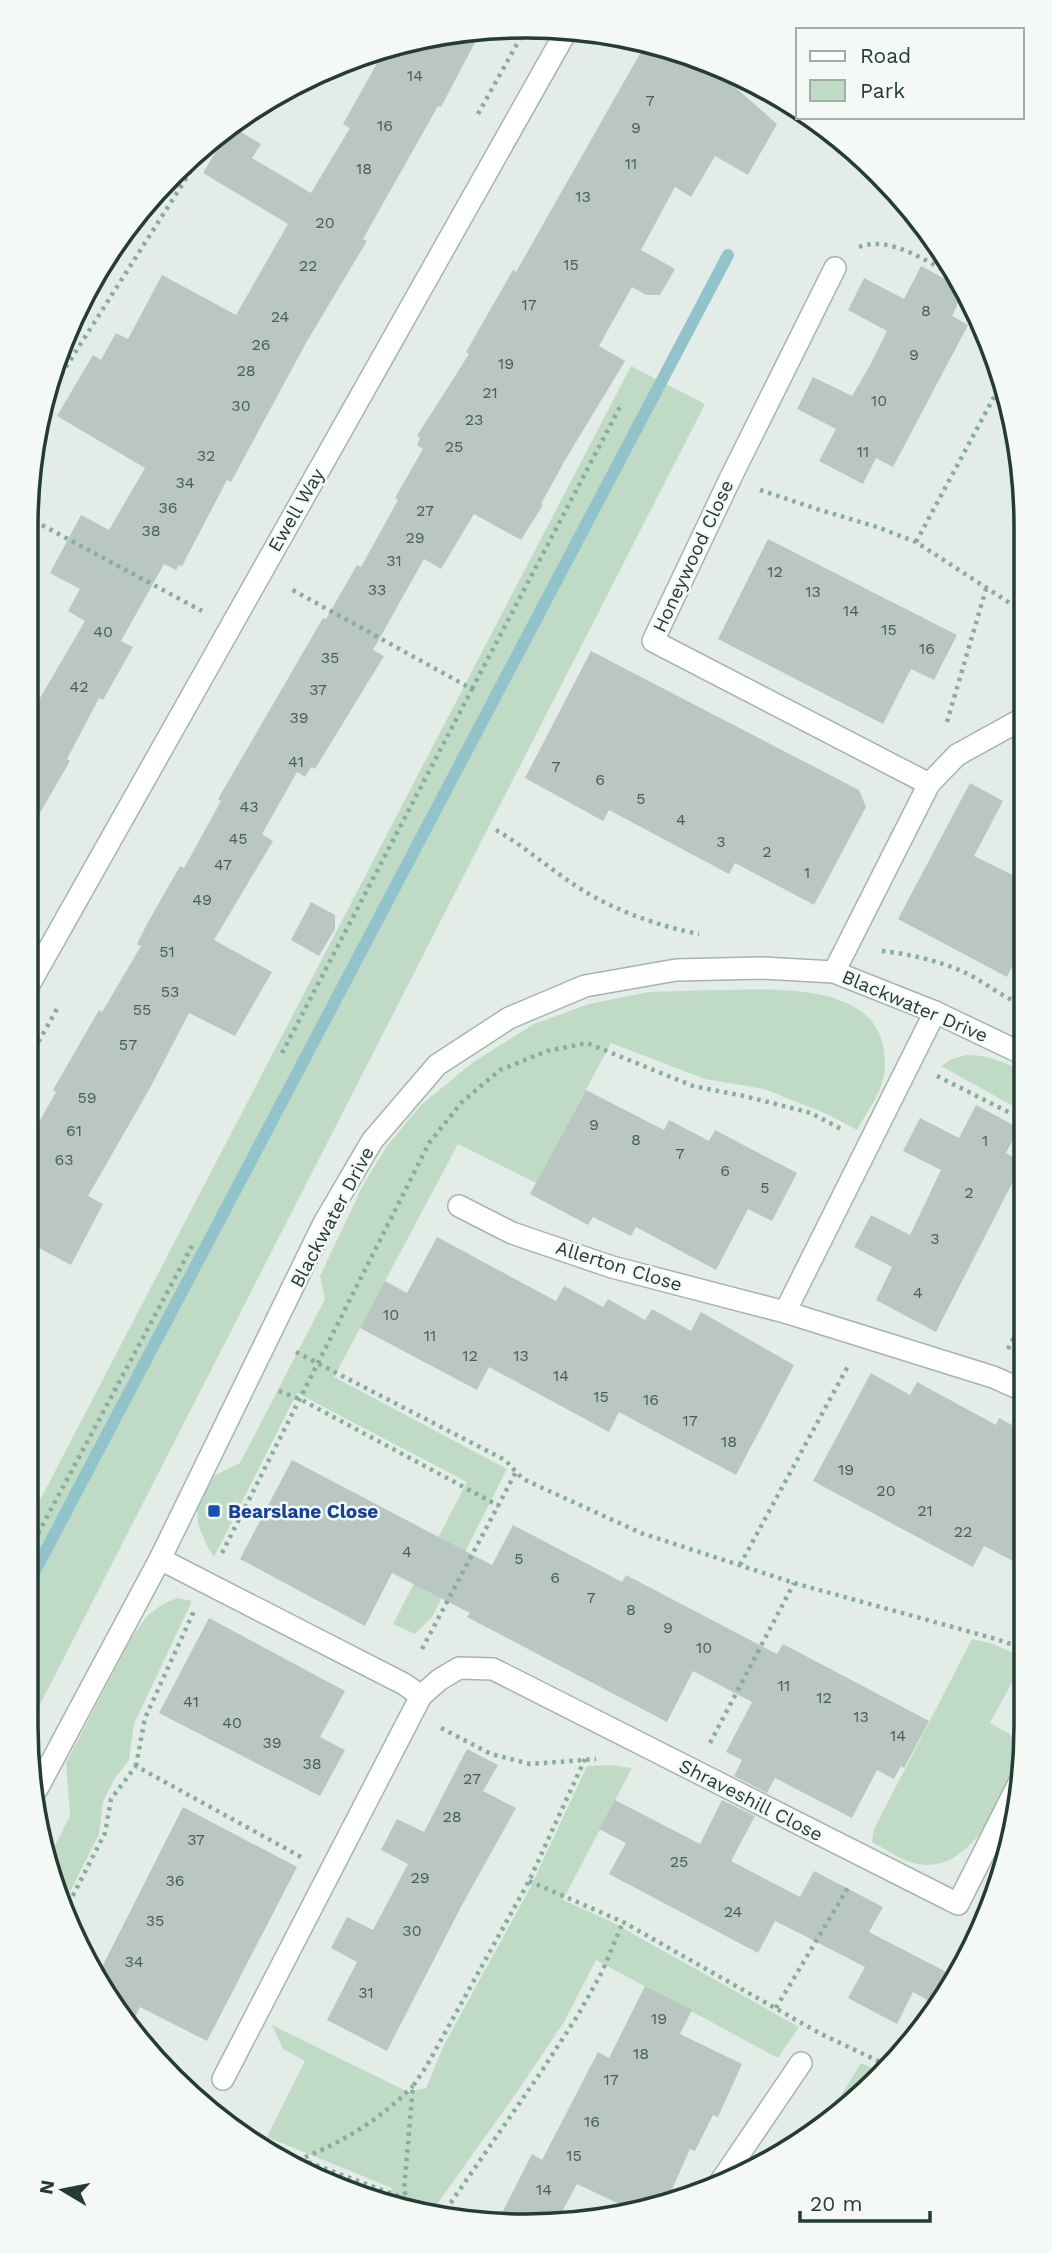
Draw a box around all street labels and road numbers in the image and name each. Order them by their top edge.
street label: Ewell Way [263,464,329,556]
street label: Honeywood Close [648,476,738,636]
street label: Blackwater Drive [839,965,991,1047]
street label: Blackwater Drive [285,1143,379,1291]
street label: Allerton Close [553,1236,685,1296]
street label: Shraveshill Close [675,1754,827,1846]

